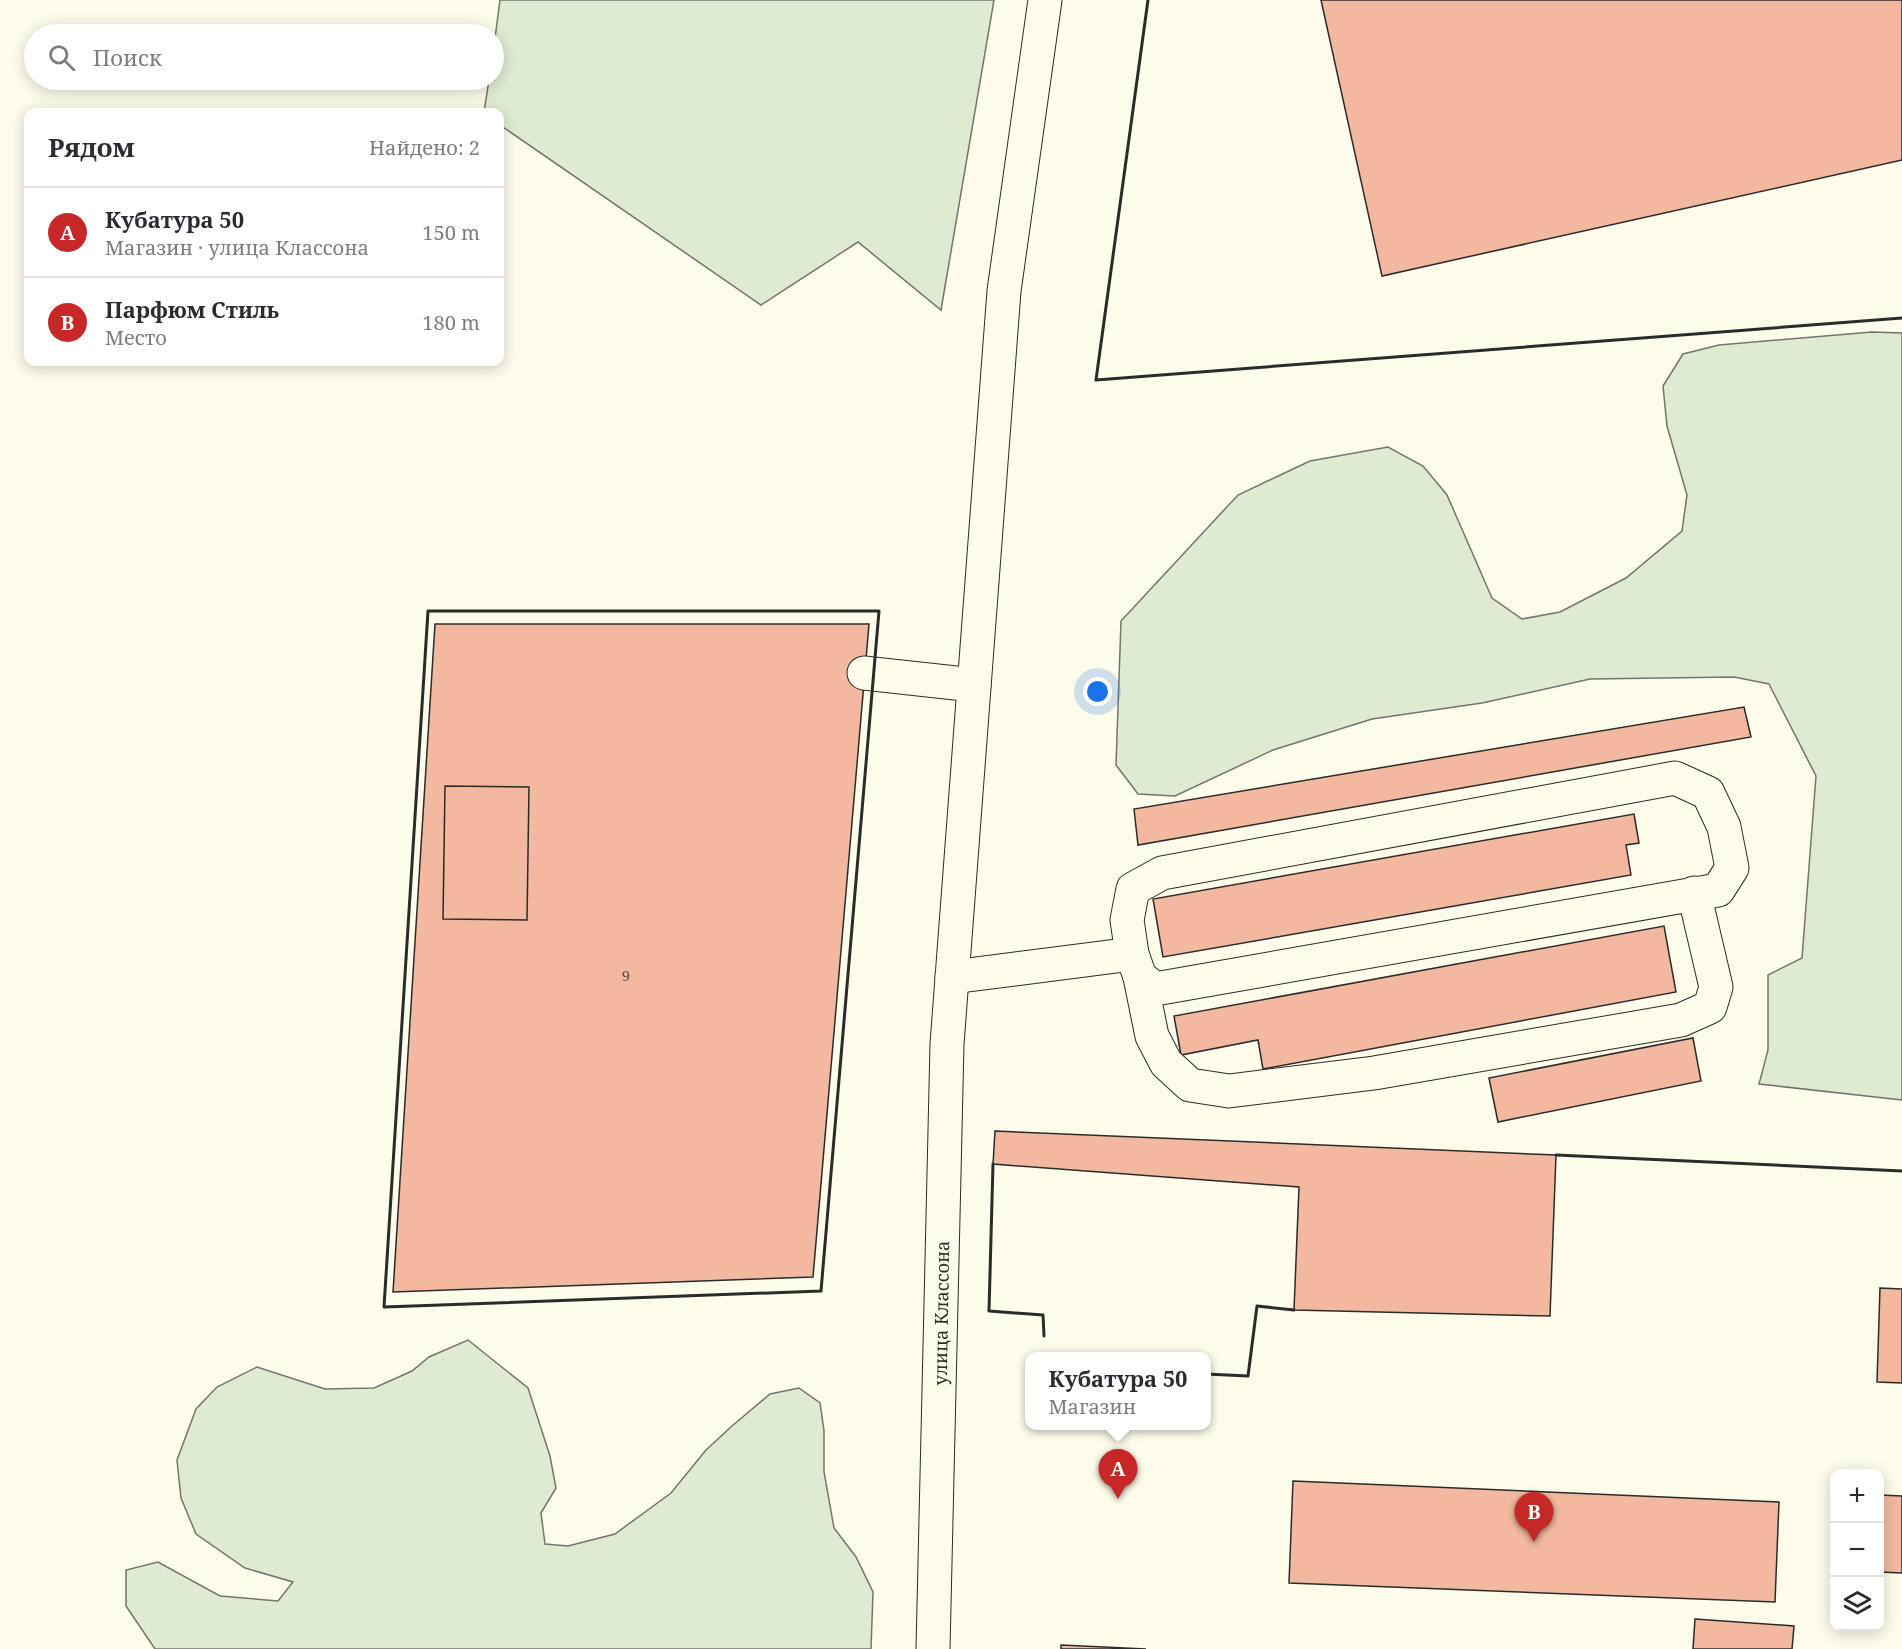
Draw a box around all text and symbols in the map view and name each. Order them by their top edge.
search box [24,24,504,90]
icon: search [45,41,78,74]
text: Поиск [93,42,162,72]
text: Рядом [48,129,135,165]
text: Найдено: 2 [369,134,480,161]
text: Кубатура 50 [105,204,244,234]
text: A [60,219,75,246]
text: 150 m [422,219,480,246]
text: Магазин · улица Классона [105,234,369,261]
text: Парфюм Стиль [105,294,279,324]
text: B [61,309,74,336]
text: 180 m [422,309,480,336]
text: Место [105,324,167,351]
your location [1083,677,1112,706]
house number: 9 [622,965,630,985]
street label: улица Классона [928,1240,954,1386]
popup [1025,1352,1211,1430]
text: Кубатура 50 [1048,1363,1188,1393]
text: Магазин [1048,1393,1136,1420]
pin: A [1098,1450,1138,1499]
map controls [1830,1469,1884,1631]
button: + [1830,1469,1884,1523]
pin: B [1514,1492,1553,1542]
button: − [1830,1523,1884,1577]
button: layers [1830,1577,1884,1631]

